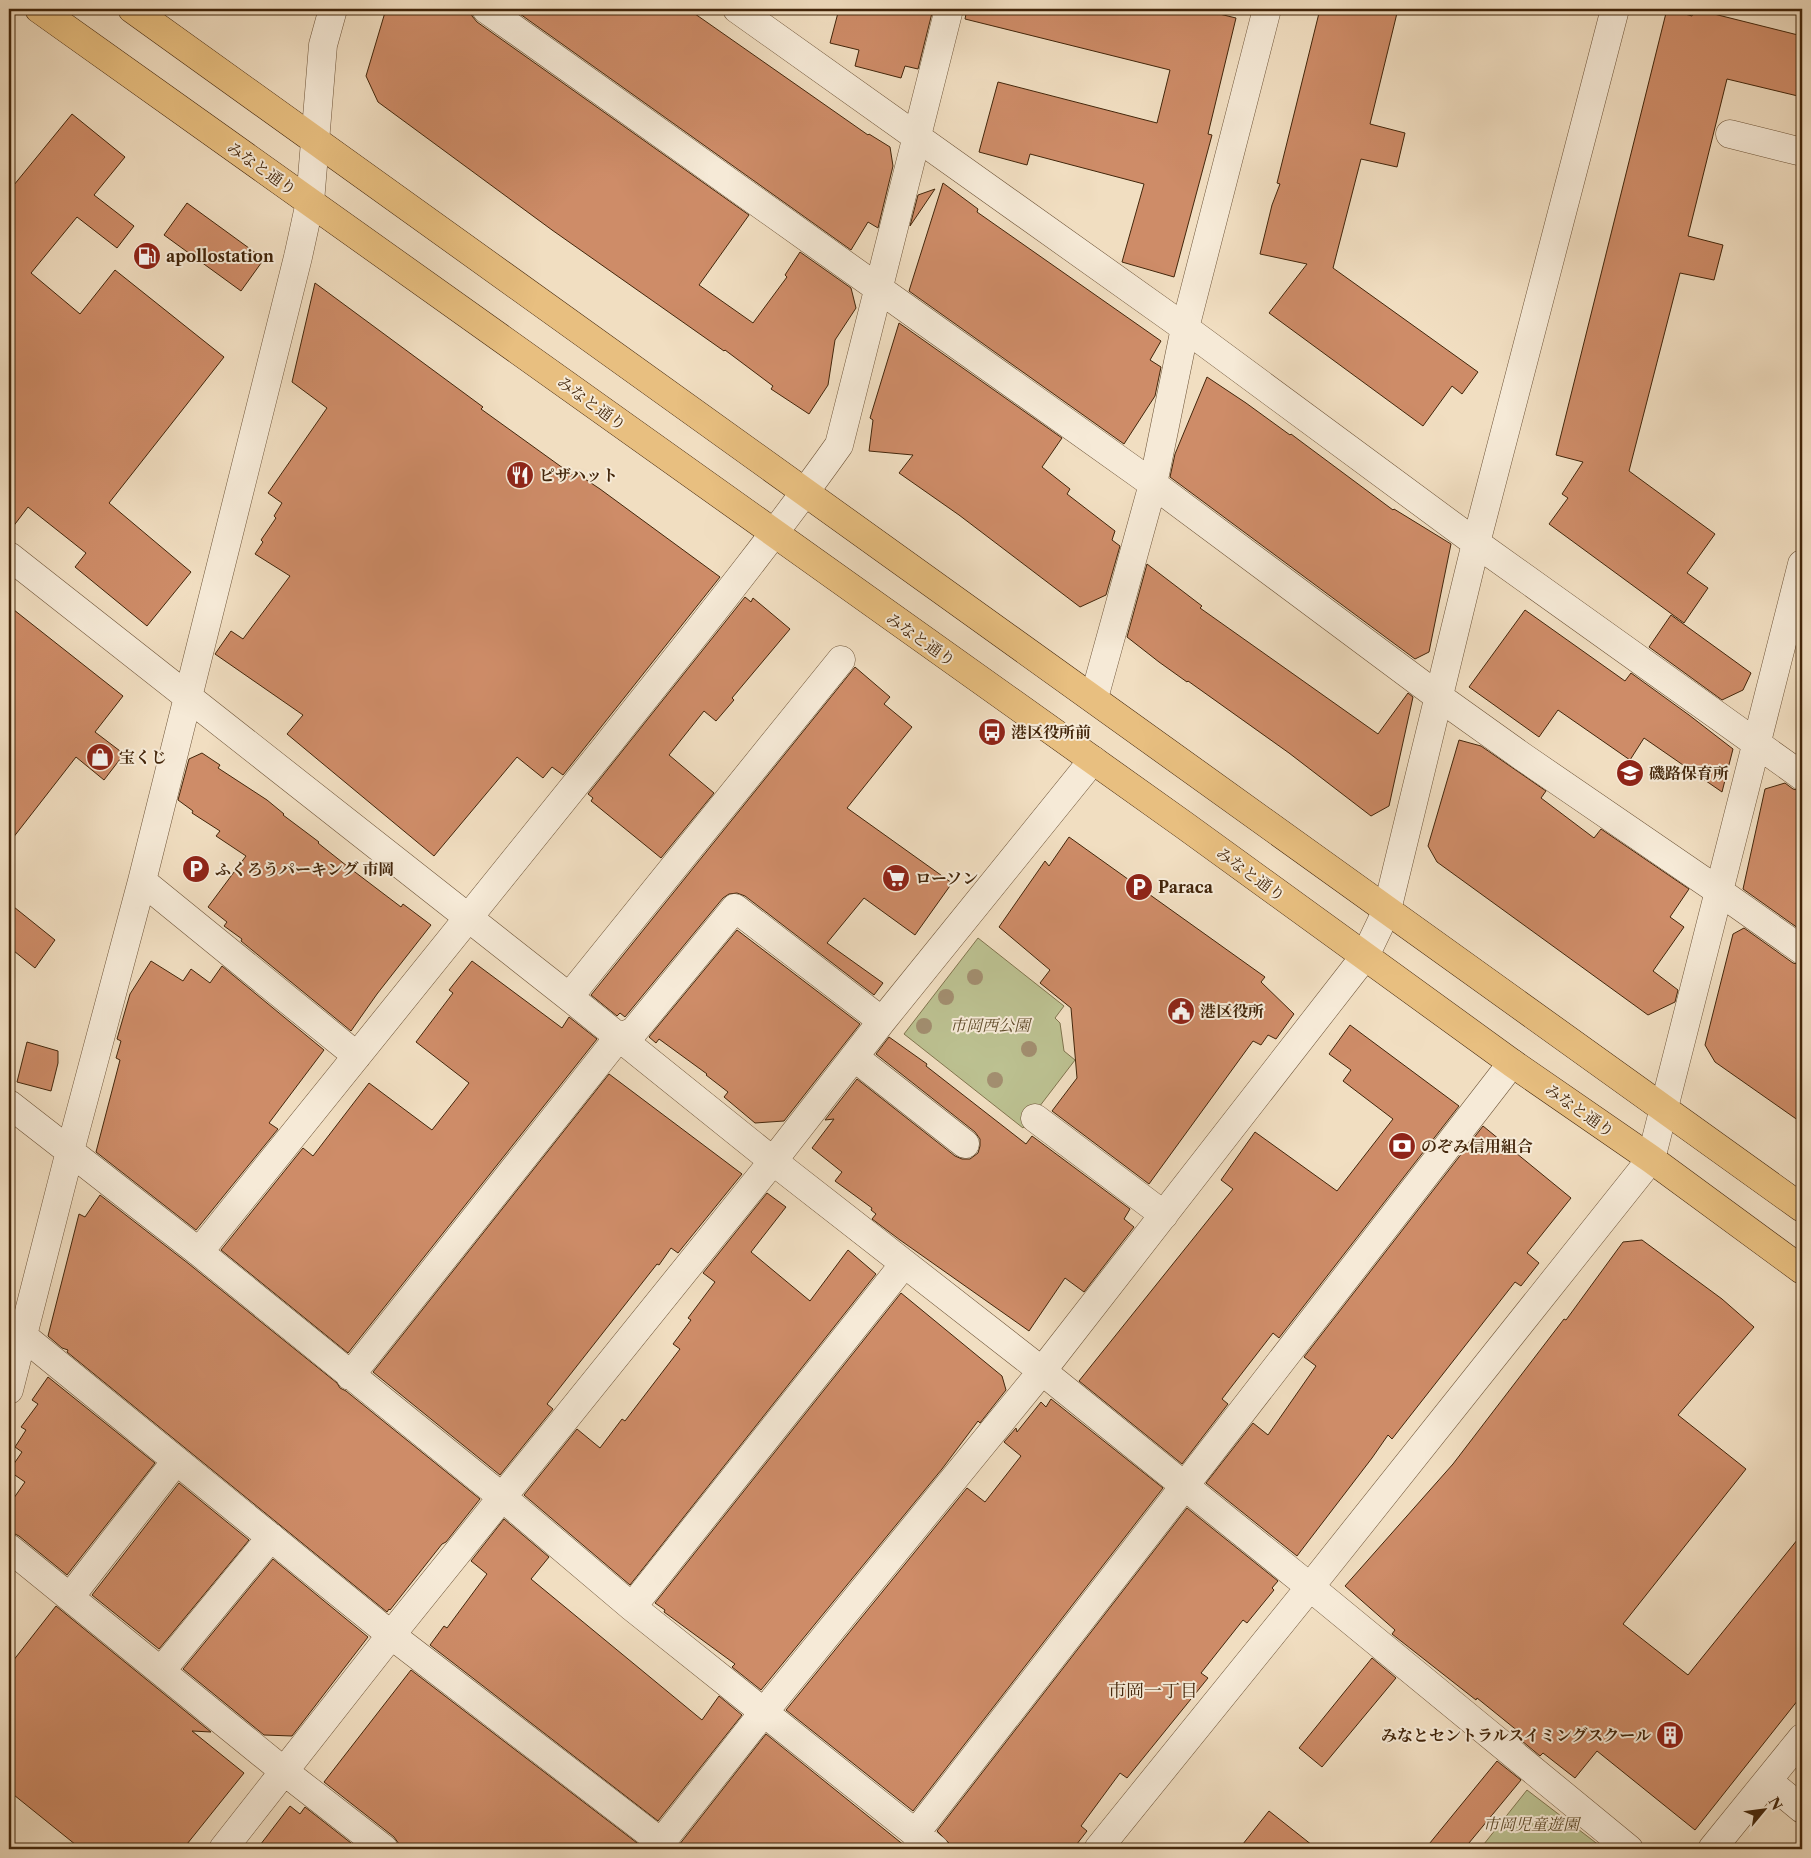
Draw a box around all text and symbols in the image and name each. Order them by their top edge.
street label: みなと通り [223,137,301,199]
fuel station icon: apollostation [132,241,162,271]
place label: apollostation [166,246,274,266]
street label: みなと通り [554,371,630,435]
restaurant icon: ピザハット [505,460,535,490]
place label: ピザハット [539,465,618,485]
street label: みなと通り [882,608,960,670]
bus stop icon: 港区役所前 [977,717,1007,747]
place label: 港区役所前 [1011,722,1091,742]
shop icon: 宝くじ [85,742,115,772]
place label: 宝くじ [119,747,167,767]
school or university icon: 磯路保育所 [1615,758,1645,788]
place label: 磯路保育所 [1649,763,1729,783]
street label: みなと通り [1213,842,1289,906]
parking icon: ふくろうパーキング 市岡 [181,854,211,884]
place label: ふくろうパーキング 市岡 [215,859,395,879]
supermarket icon: ローソン [881,863,911,893]
place label: ローソン [915,868,978,888]
parking icon: Paraca [1124,872,1154,902]
place label: Paraca [1158,877,1214,897]
public building icon: 港区役所 [1166,996,1196,1026]
place label: 港区役所 [1200,1001,1264,1021]
park label: 市岡西公園 [950,1015,1033,1035]
street label: みなと通り [1541,1079,1619,1141]
bank icon: のぞみ信用組合 [1387,1131,1417,1161]
place label: のぞみ信用組合 [1421,1136,1533,1156]
district label: 市岡一丁目 [1108,1680,1198,1702]
building icon: みなとセントラルスイミングスクール [1655,1720,1685,1750]
place label: みなとセントラルスイミングスクール [1381,1725,1651,1745]
north arrow [1738,1786,1788,1836]
text: N [1765,1794,1786,1813]
park label: 市岡児童遊園 [1483,1814,1582,1834]

